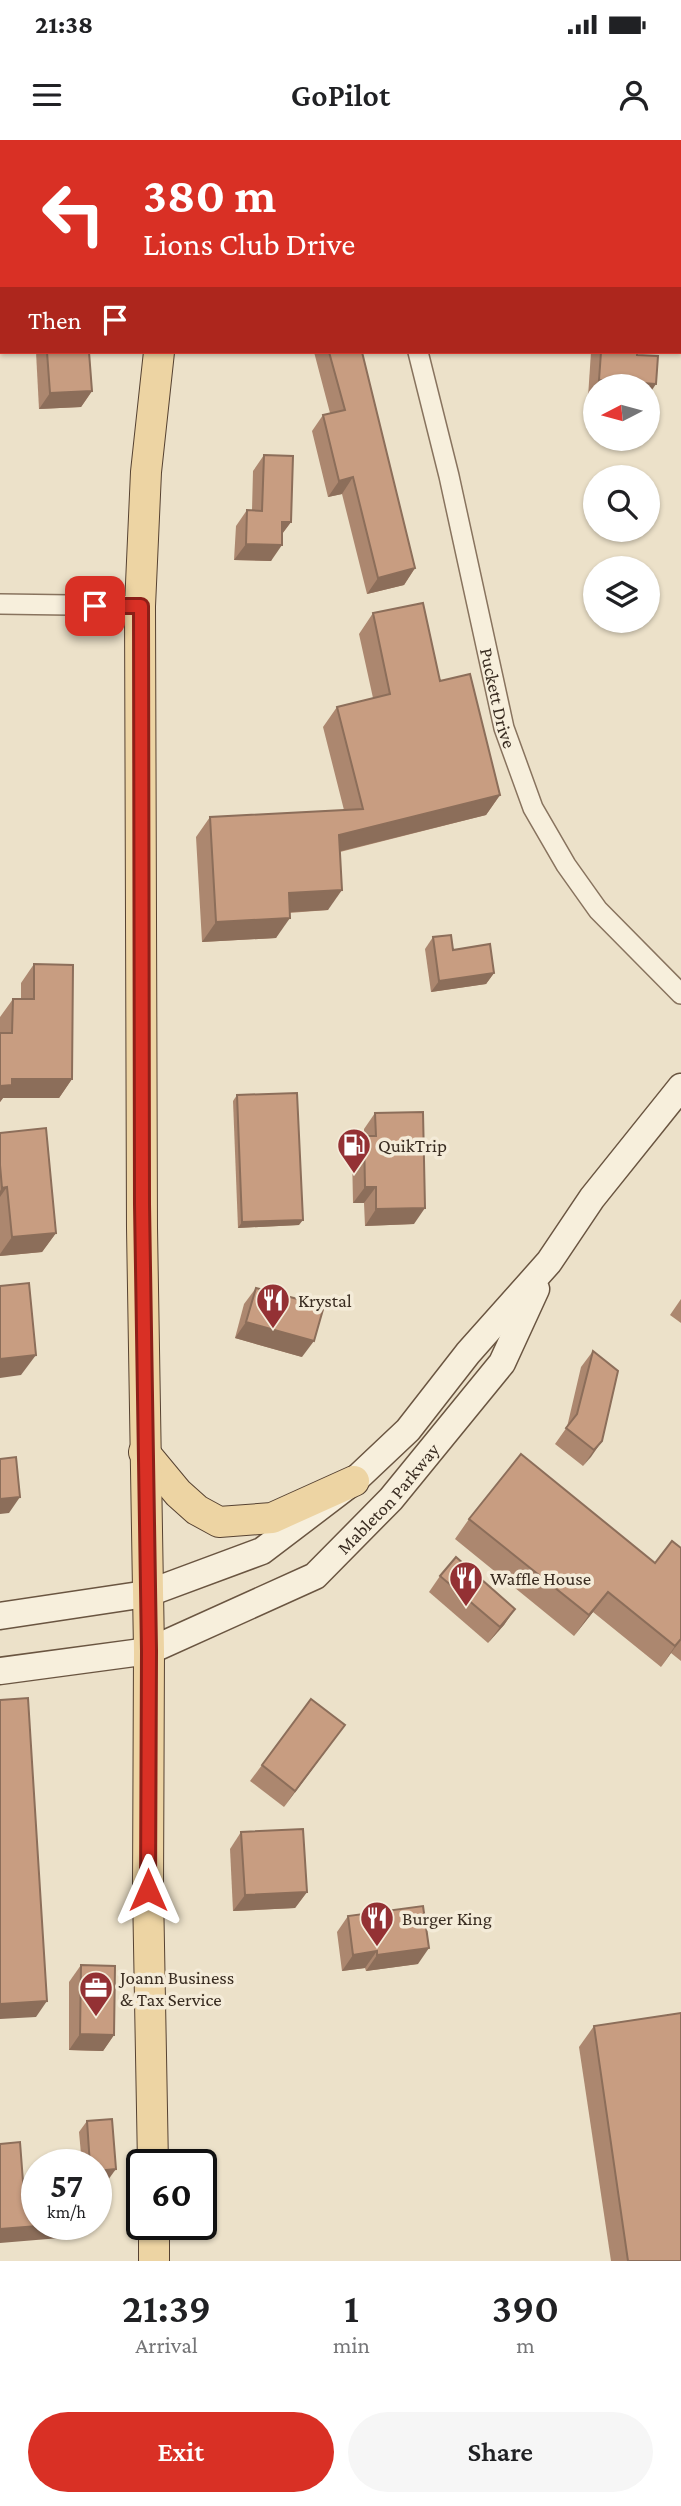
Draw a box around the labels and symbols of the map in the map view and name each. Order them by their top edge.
north arrow [583,374,660,452]
pin [65,576,125,636]
street label: Puckett Drive [476,646,520,751]
fuel station icon: QuikTrip [335,1126,373,1175]
place label: QuikTrip [378,1135,447,1156]
restaurant icon: Krystal [254,1281,292,1330]
place label: Krystal [298,1290,352,1311]
street label: Mableton Parkway [333,1439,443,1558]
restaurant icon: Waffle House [447,1559,485,1608]
place label: Waffle House [490,1568,591,1589]
position arrow [111,1853,185,1927]
restaurant icon: Burger King [358,1899,396,1948]
place label: Burger King [402,1908,492,1929]
place label: Joann Business & Tax Service [118,1967,234,2010]
office icon: Joann Business & Tax Service [77,1969,115,2018]
speed limit sign: 60 [126,2149,217,2240]

